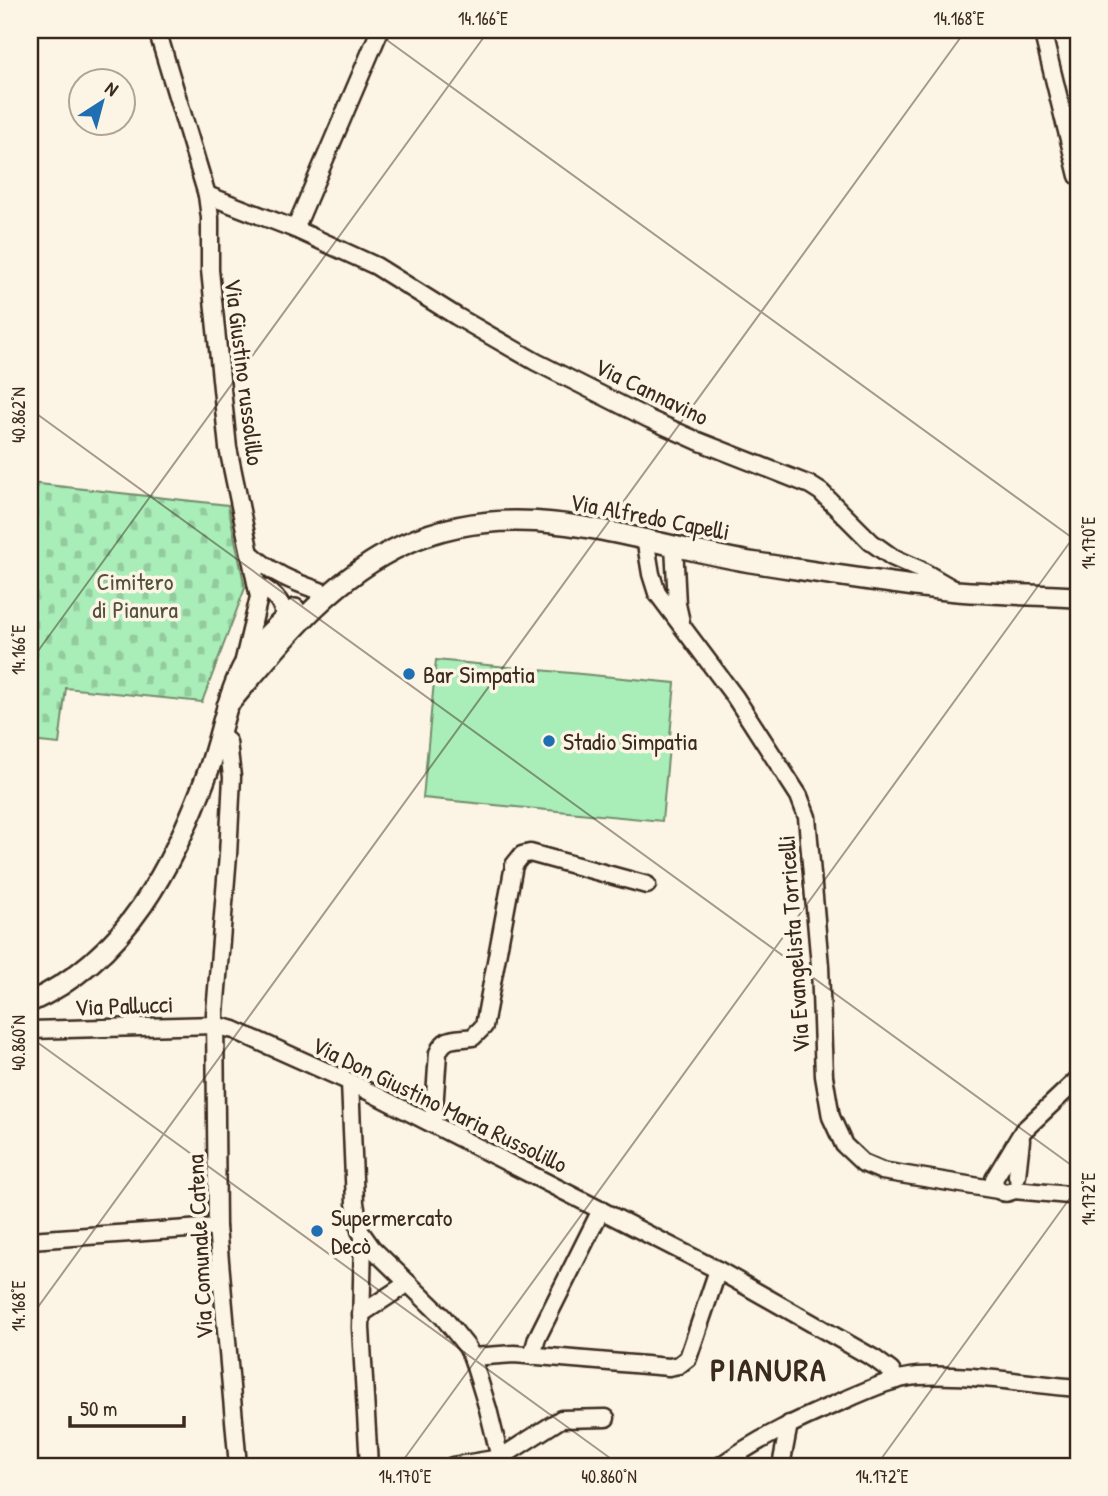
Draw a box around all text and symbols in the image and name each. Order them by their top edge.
text: 14.166°E [458,6,508,31]
text: 14.168°E [934,6,984,31]
north arrow [66,66,136,136]
text: N [100,75,124,102]
street label: Via Giustino russolillo [218,277,272,468]
street label: Via Cannavino [590,350,715,432]
text: 40.862°N [6,387,31,443]
street label: Via Alfredo Capelli [567,485,733,547]
text: 14.170°E [1076,517,1101,569]
park label: Cimitero di Pianura [92,565,178,625]
text: 14.166°E [6,625,31,675]
place label: Bar Simpatia [423,658,535,690]
marker: Bar Simpatia [401,666,417,682]
place label: Stadio Simpatia [563,725,697,757]
marker: Stadio Simpatia [541,733,557,749]
street label: Via Evangelista Torricelli [769,834,817,1054]
street label: Via Pallucci [74,987,174,1023]
text: 40.860°N [6,1015,31,1071]
street label: Via Don Giustino Maria Russolillo [307,1028,573,1180]
street label: Via Comunale Catena [178,1154,220,1340]
text: 14.172°E [1076,1172,1101,1226]
place label: Supermercato Decò [331,1201,453,1261]
marker: Supermercato Decò [309,1223,325,1239]
text: 14.168°E [6,1281,31,1331]
district label: PIANURA [710,1348,828,1391]
scale bar [70,1384,184,1428]
text: 50 m [80,1394,117,1423]
text: 14.170°E [379,1464,431,1489]
text: 40.860°N [581,1464,637,1489]
text: 14.172°E [855,1464,909,1489]

